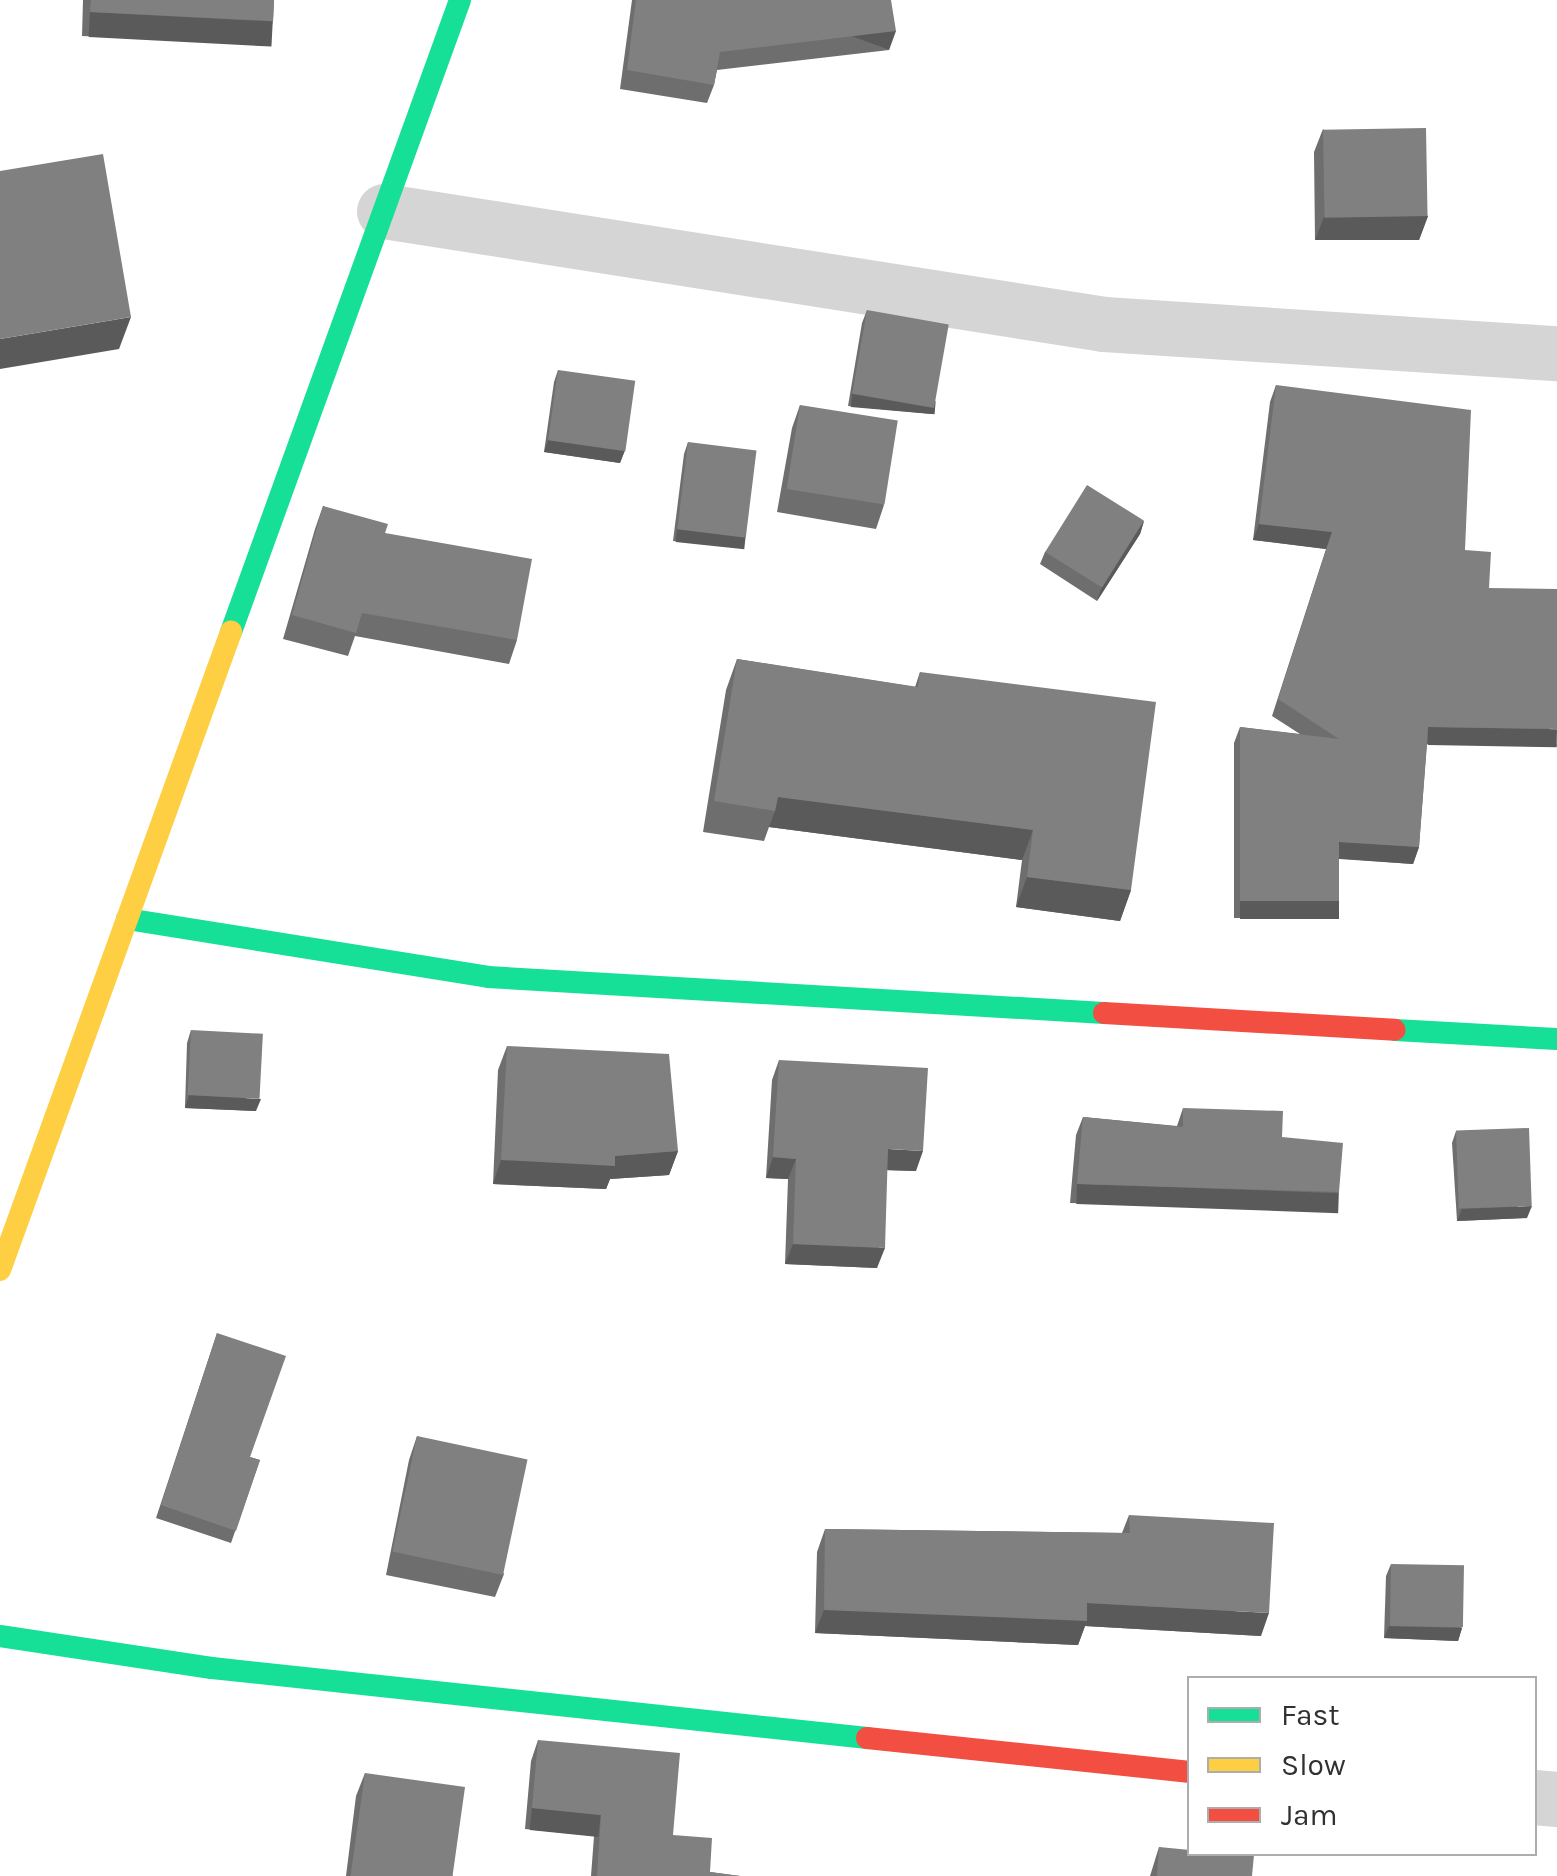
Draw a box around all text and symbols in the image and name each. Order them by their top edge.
legend [1187,1676,1537,1856]
text: Fast [1281,1697,1340,1733]
text: Slow [1281,1747,1346,1783]
text: Jam [1281,1797,1338,1833]

